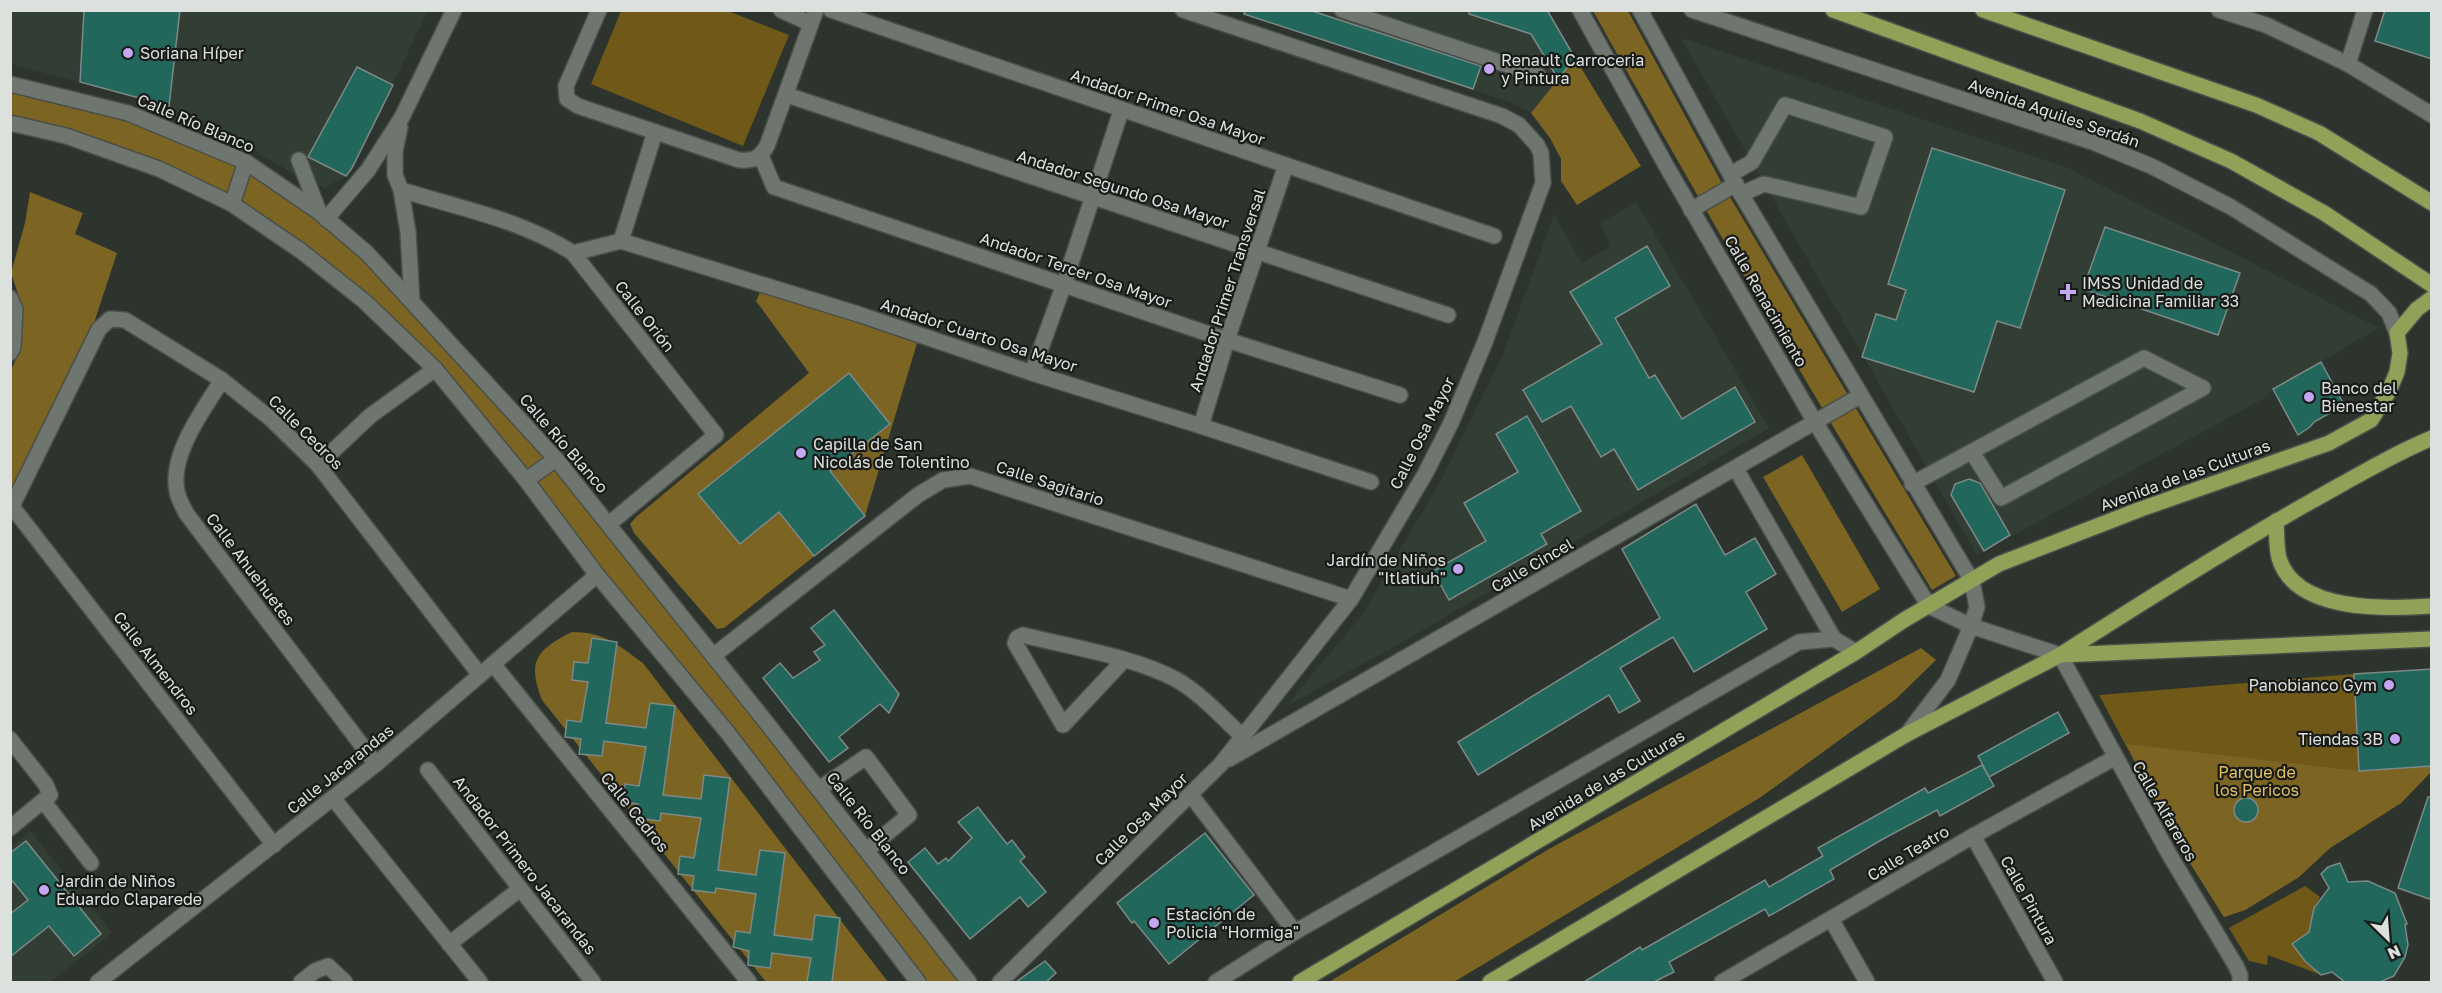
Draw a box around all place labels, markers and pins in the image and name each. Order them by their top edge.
place label: Soriana Híper [140,43,244,63]
marker: Soriana Híper [121,46,135,60]
place label: Renault Carroceria y Pintura [1501,50,1644,88]
marker: Renault Carroceria y Pintura [1482,62,1496,76]
place label: IMSS Unidad de Medicina Familiar 33 [2082,273,2239,311]
marker: IMSS Unidad de Medicina Familiar 33 [2059,283,2077,301]
place label: Banco del Bienestar [2321,378,2397,416]
marker: Banco del Bienestar [2302,390,2316,404]
place label: Capilla de San Nicolás de Tolentino [813,434,970,472]
marker: Capilla de San Nicolás de Tolentino [794,446,808,460]
place label: Jardín de Niños "Itlatiuh" [1327,550,1446,588]
marker: Jardín de Niños "Itlatiuh" [1451,562,1465,576]
place label: Panobianco Gym [2248,675,2377,695]
marker: Panobianco Gym [2382,678,2396,692]
place label: Tiendas 3B [2298,729,2383,749]
marker: Tiendas 3B [2388,732,2402,746]
place label: Jardin de Niños Eduardo Claparede [56,871,202,909]
marker: Jardin de Niños Eduardo Claparede [37,883,51,897]
place label: Estación de Policia "Hormiga" [1166,904,1299,942]
marker: Estación de Policia "Hormiga" [1147,916,1161,930]

